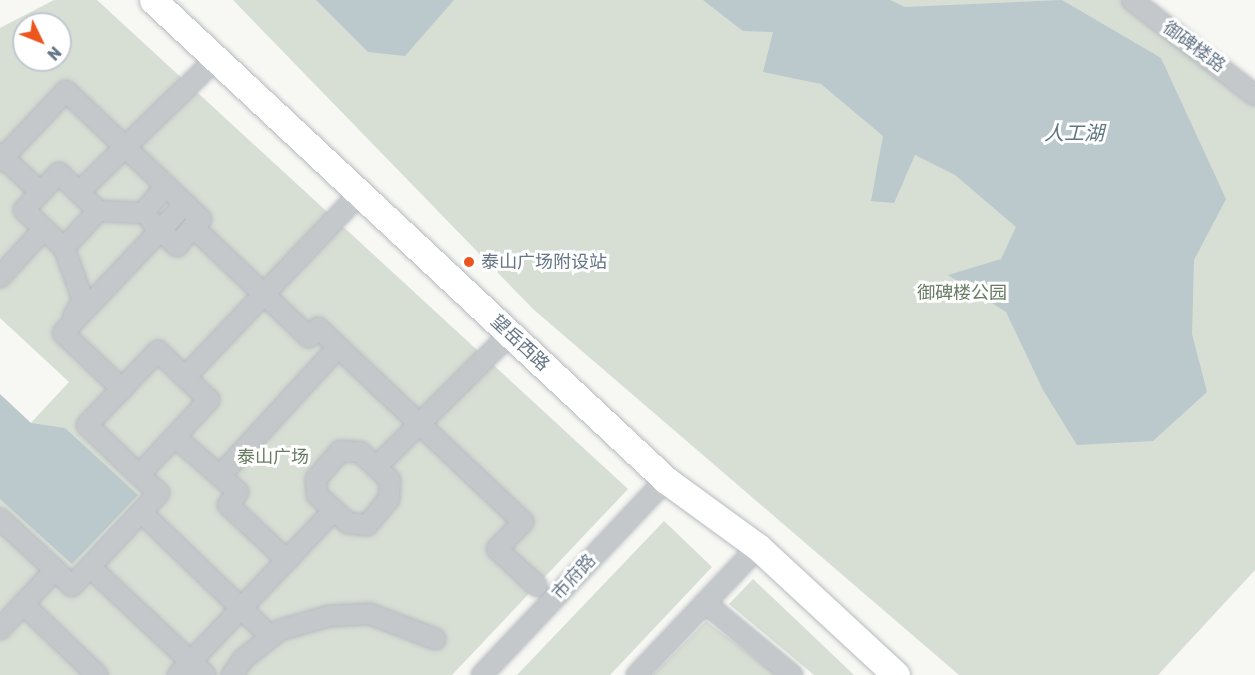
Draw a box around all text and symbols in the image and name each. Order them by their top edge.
north arrow [12,12,72,72]
street label: 御碑楼路 [1159,17,1229,77]
text: N [43,43,65,64]
water label: 人工湖 [1044,121,1104,145]
place label: 泰山广场附设站 [481,251,607,273]
marker: 泰山广场附设站 [462,255,476,269]
park label: 御碑楼公园 [917,282,1007,304]
street label: 望岳西路 [486,311,554,375]
park label: 泰山广场 [237,446,309,468]
street label: 市府路 [548,550,600,604]

